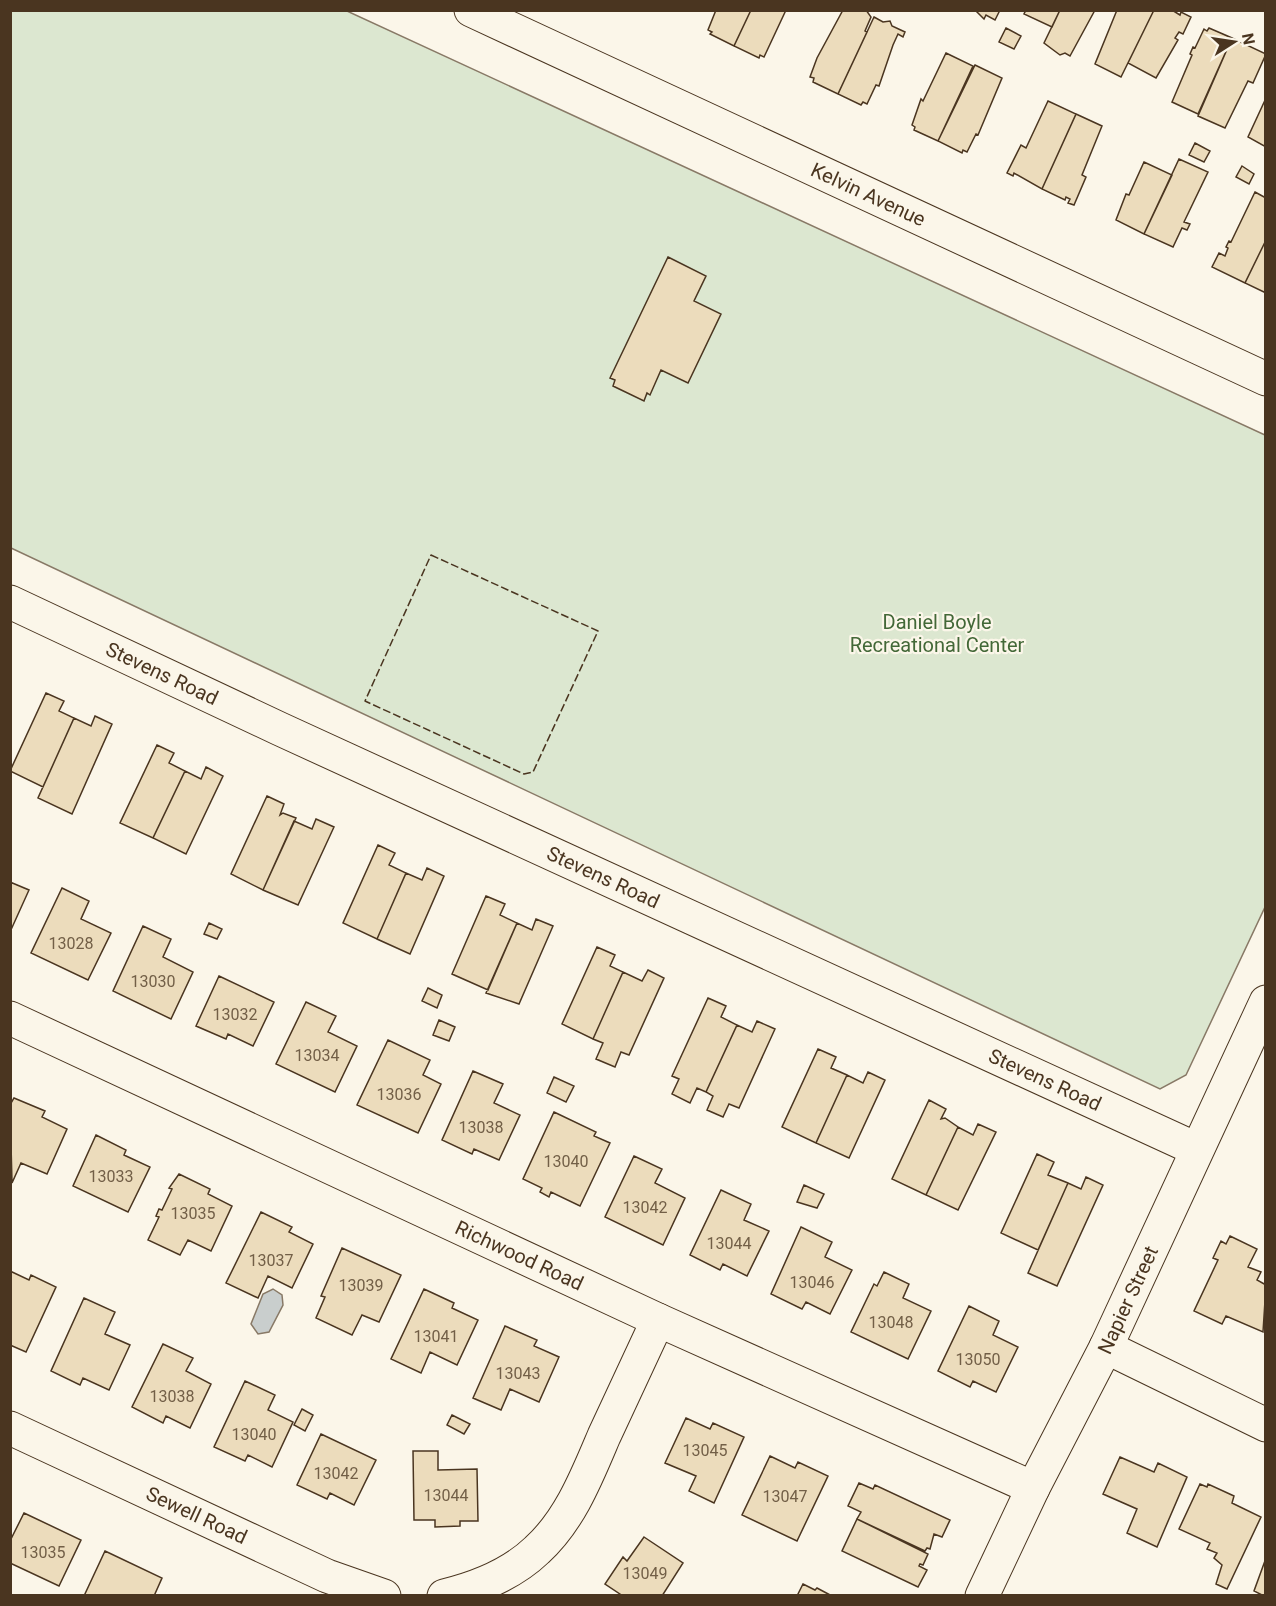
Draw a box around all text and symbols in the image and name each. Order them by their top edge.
north arrow [1204,12,1264,72]
text: N [1238,31,1259,46]
street label: Kelvin Avenue [807,157,929,231]
park label: Daniel Boyle Recreational Center [850,610,1025,657]
street label: Stevens Road [102,637,222,710]
street label: Stevens Road [543,841,663,913]
house number: 13028 [49,934,93,953]
house number: 13030 [131,972,175,991]
house number: 13032 [213,1005,257,1024]
street label: Stevens Road [985,1044,1105,1116]
house number: 13034 [295,1046,339,1065]
house number: 13036 [377,1085,421,1104]
house number: 13038 [459,1118,503,1137]
house number: 13040 [544,1152,588,1171]
house number: 13033 [89,1167,133,1186]
house number: 13042 [623,1198,667,1217]
house number: 13035 [171,1204,215,1223]
street label: Richwood Road [451,1215,587,1296]
house number: 13044 [707,1234,751,1253]
street label: Napier Street [1092,1242,1163,1358]
house number: 13037 [249,1251,293,1270]
house number: 13046 [790,1273,834,1292]
house number: 13039 [339,1276,383,1295]
house number: 13048 [869,1313,913,1332]
house number: 13041 [414,1327,458,1346]
house number: 13050 [956,1350,1000,1369]
house number: 13043 [496,1364,540,1383]
house number: 13038 [150,1387,194,1406]
house number: 13040 [232,1425,276,1444]
house number: 13045 [683,1441,727,1460]
house number: 13042 [314,1464,358,1483]
street label: Sewell Road [142,1481,251,1549]
house number: 13044 [424,1486,468,1505]
house number: 13047 [763,1487,807,1506]
house number: 13035 [21,1543,65,1562]
house number: 13049 [623,1564,667,1583]

